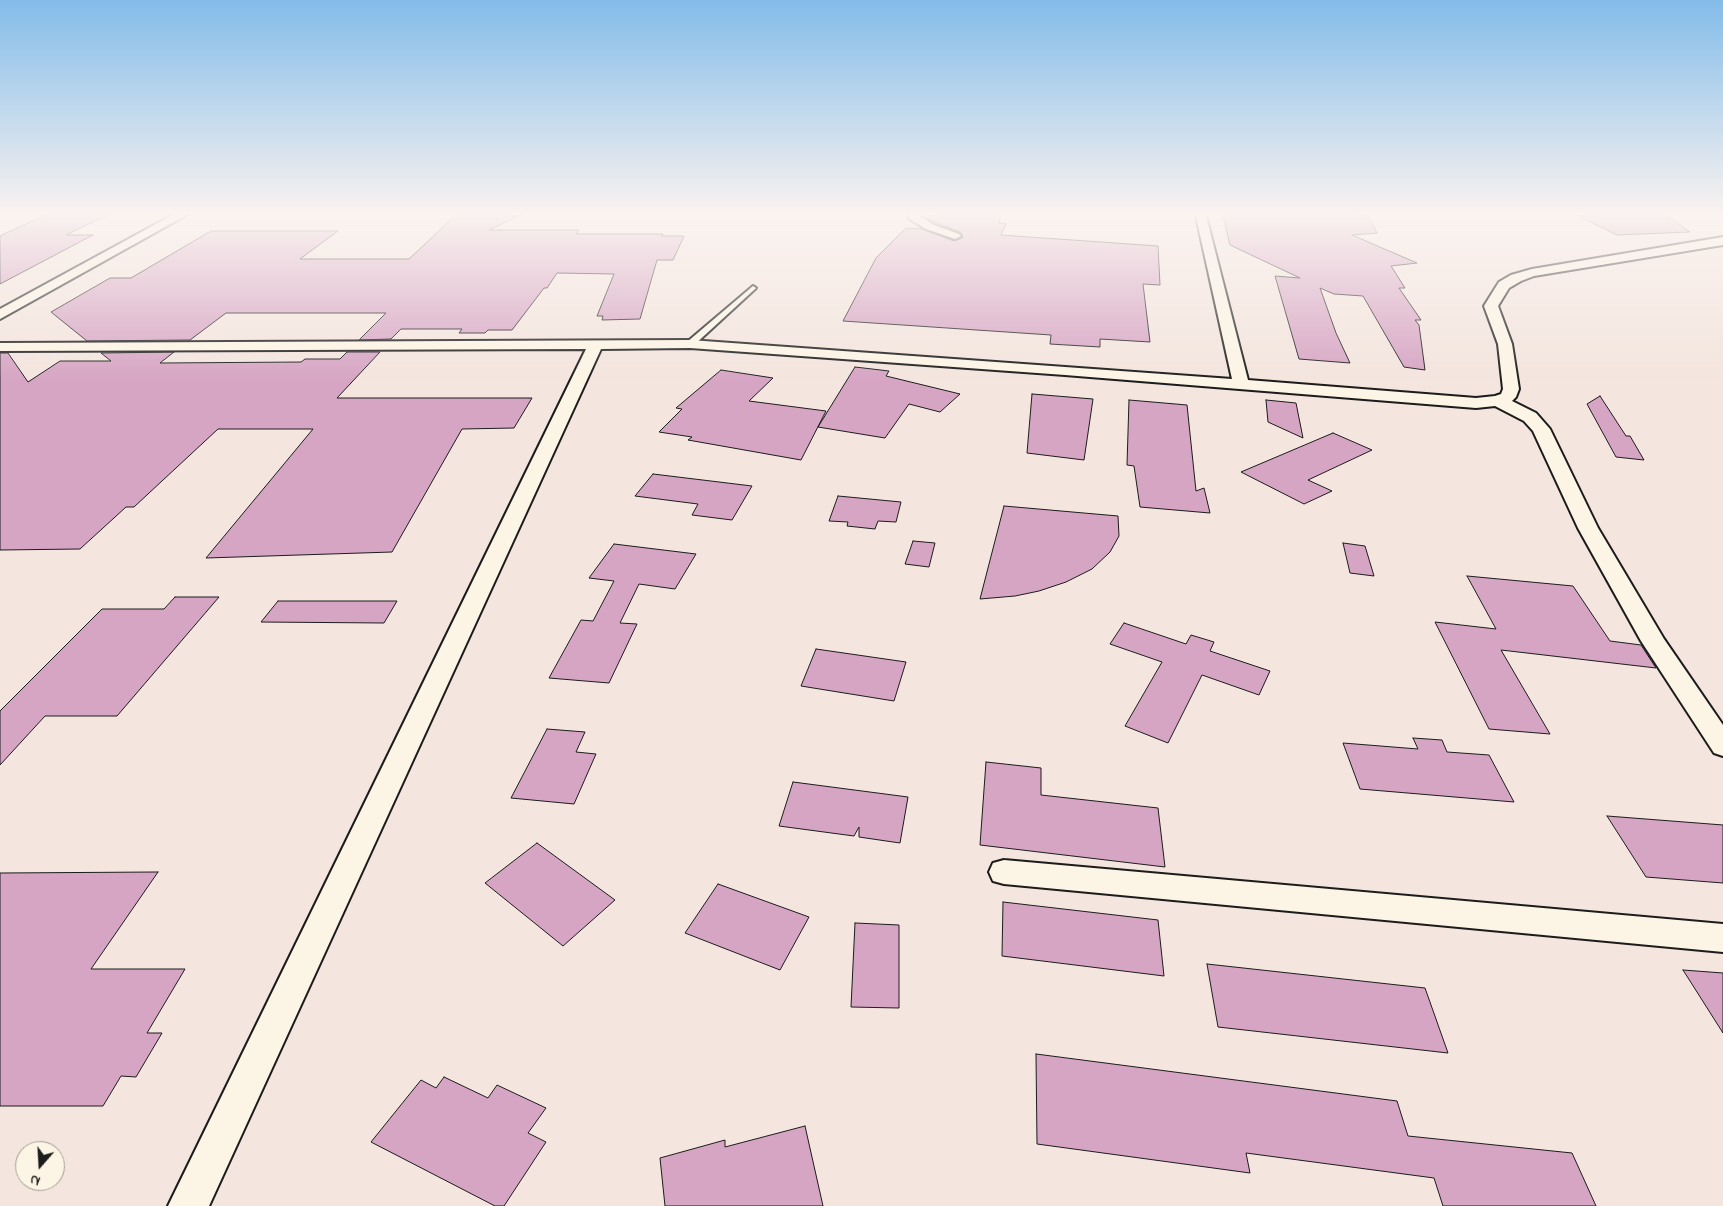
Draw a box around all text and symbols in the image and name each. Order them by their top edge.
north arrow [15,1141,65,1191]
text: N [27,1168,43,1191]

